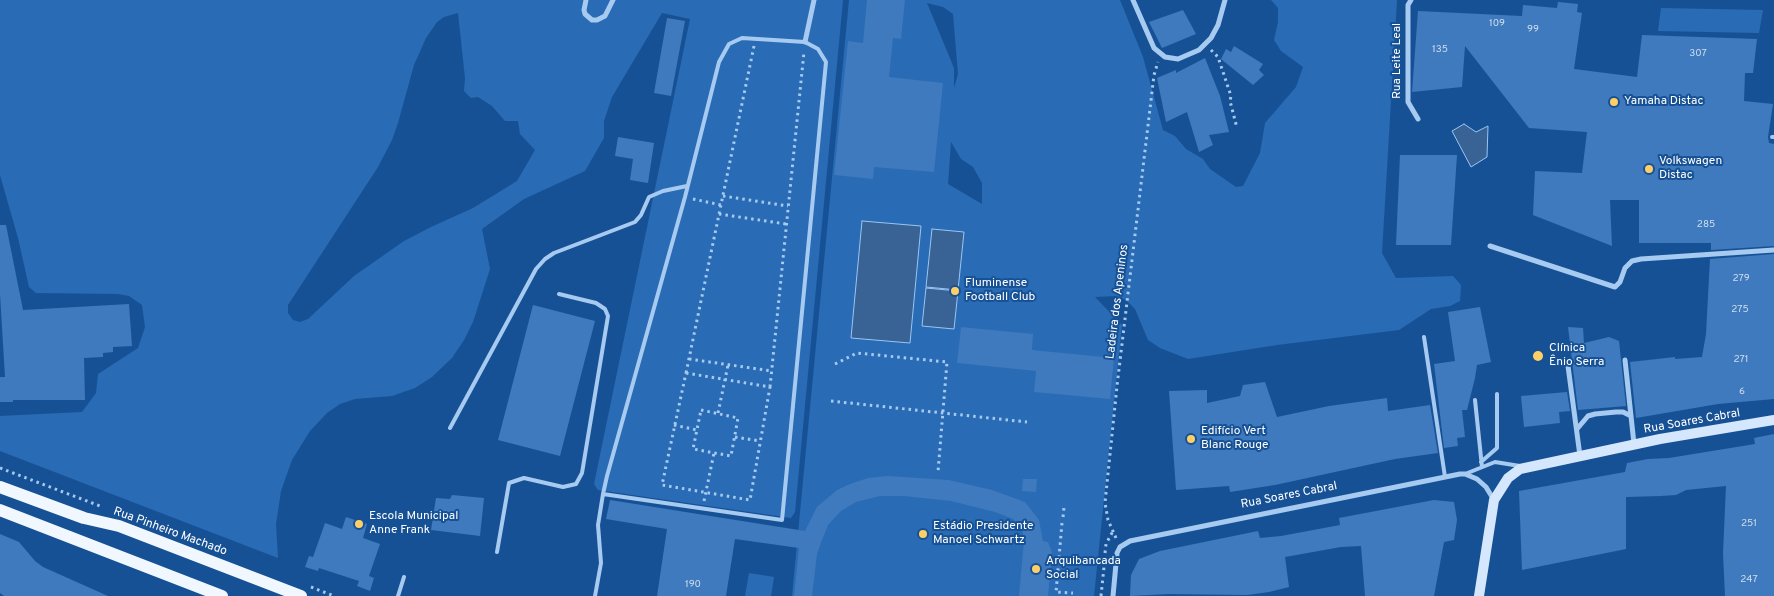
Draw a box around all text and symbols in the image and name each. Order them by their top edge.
house number: 109 [1489,18,1505,30]
street label: Rua Leite Leal [1391,23,1405,99]
house number: 99 [1527,24,1539,36]
house number: 135 [1432,44,1448,56]
house number: 307 [1689,48,1707,60]
place label: Yamaha Distac [1624,95,1703,109]
marker: Yamaha Distac [1608,96,1620,108]
place label: Volkswagen Distac [1659,155,1722,183]
marker: Volkswagen Distac [1643,163,1655,175]
house number: 285 [1697,219,1715,231]
street label: Ladeira dos Apeninos [1104,244,1132,360]
house number: 279 [1732,273,1750,285]
place label: Fluminense Football Club [965,277,1035,305]
marker: Fluminense Football Club [949,285,961,297]
house number: 275 [1731,304,1749,316]
place label: Clínica Ênio Serra [1549,342,1604,370]
marker: Clínica Ênio Serra [1531,349,1545,363]
house number: 271 [1733,354,1749,366]
house number: 6 [1739,386,1745,398]
street label: Rua Soares Cabral [1643,406,1741,438]
place label: Edifício Vert Blanc Rouge [1201,425,1268,453]
marker: Edifício Vert Blanc Rouge [1185,433,1197,445]
street label: Rua Soares Cabral [1240,480,1338,512]
street label: Rua Pinheiro Machado [111,505,229,559]
place label: Escola Municipal Anne Frank [369,510,458,538]
marker: Escola Municipal Anne Frank [353,518,365,530]
house number: 251 [1741,518,1757,530]
place label: Estádio Presidente Manoel Schwartz [933,520,1033,548]
marker: Estádio Presidente Manoel Schwartz [917,528,929,540]
place label: Arquibancada Social [1046,555,1121,583]
marker: Arquibancada Social [1030,563,1042,575]
house number: 247 [1740,574,1758,586]
house number: 190 [685,579,701,591]

